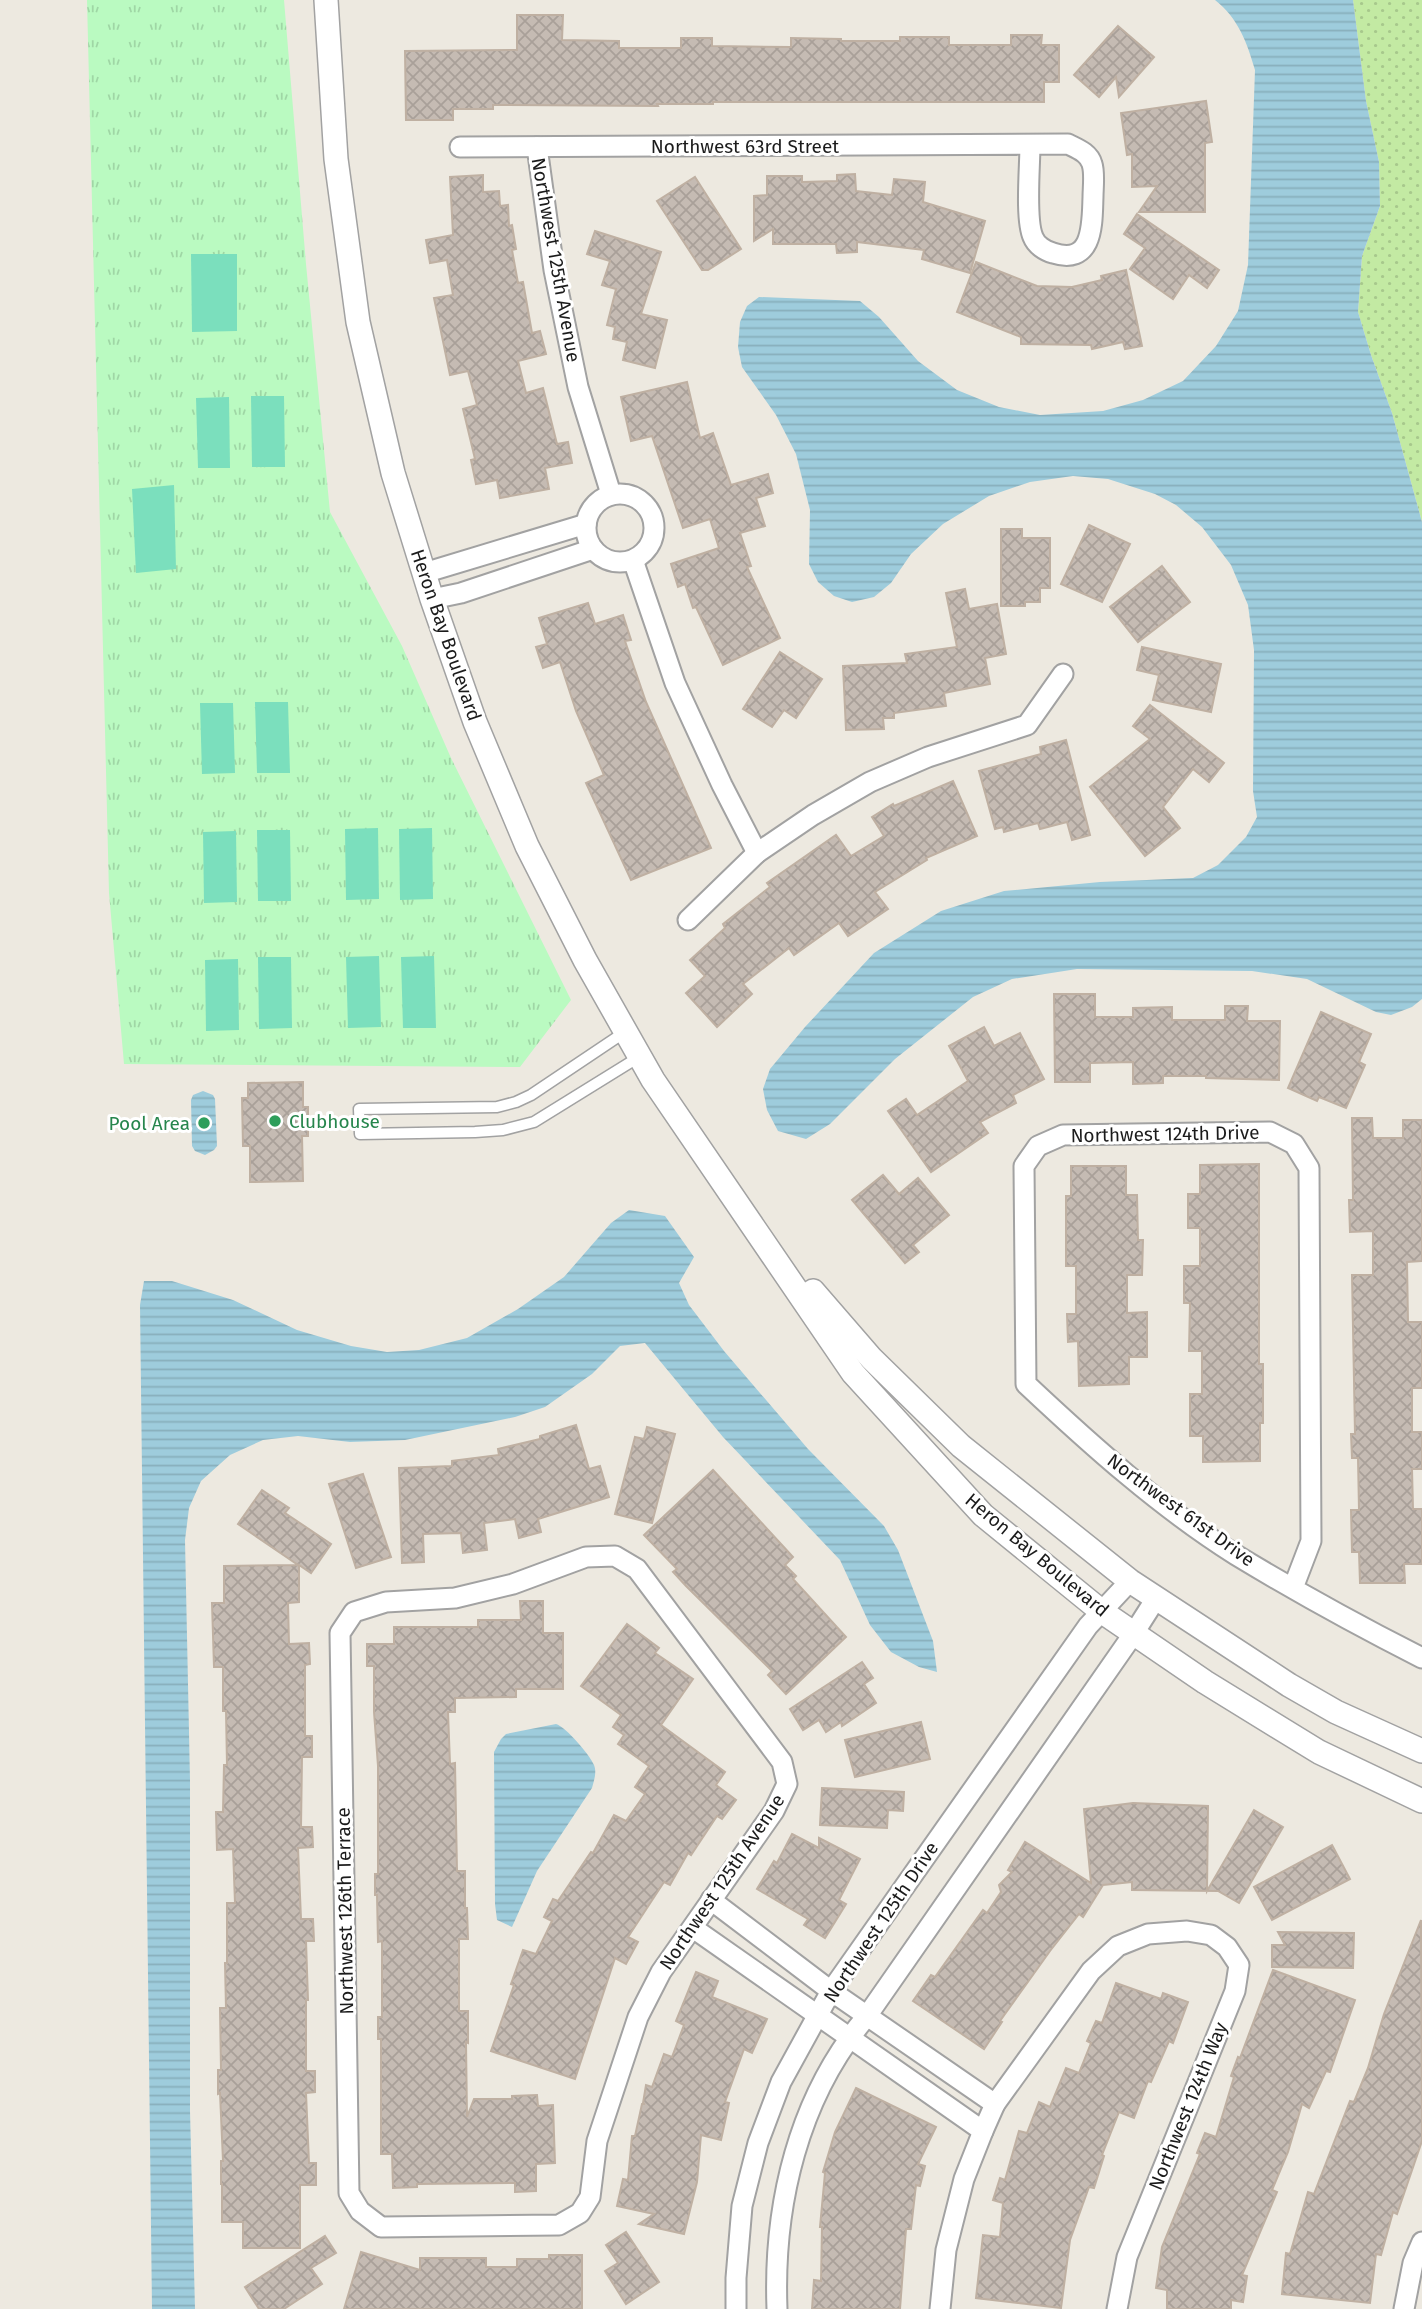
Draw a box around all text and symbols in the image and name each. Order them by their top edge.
street label: Northwest 63rd Street [651,135,839,158]
street label: Northwest 125th Avenue [527,156,585,364]
street label: Heron Bay Boulevard [406,546,486,724]
place label: Clubhouse [289,1110,380,1133]
place label: Pool Area [109,1112,190,1135]
marker: Clubhouse [267,1113,283,1129]
marker: Pool Area [196,1115,212,1131]
street label: Northwest 124th Drive [1070,1121,1260,1147]
street label: Northwest 61st Drive [1103,1449,1259,1571]
street label: Heron Bay Boulevard [961,1488,1113,1622]
street label: Northwest 125th Avenue [655,1790,789,1974]
street label: Northwest 126th Terrace [332,1807,358,2015]
street label: Northwest 125th Drive [819,1837,943,2007]
street label: Northwest 124th Way [1144,2018,1232,2193]

